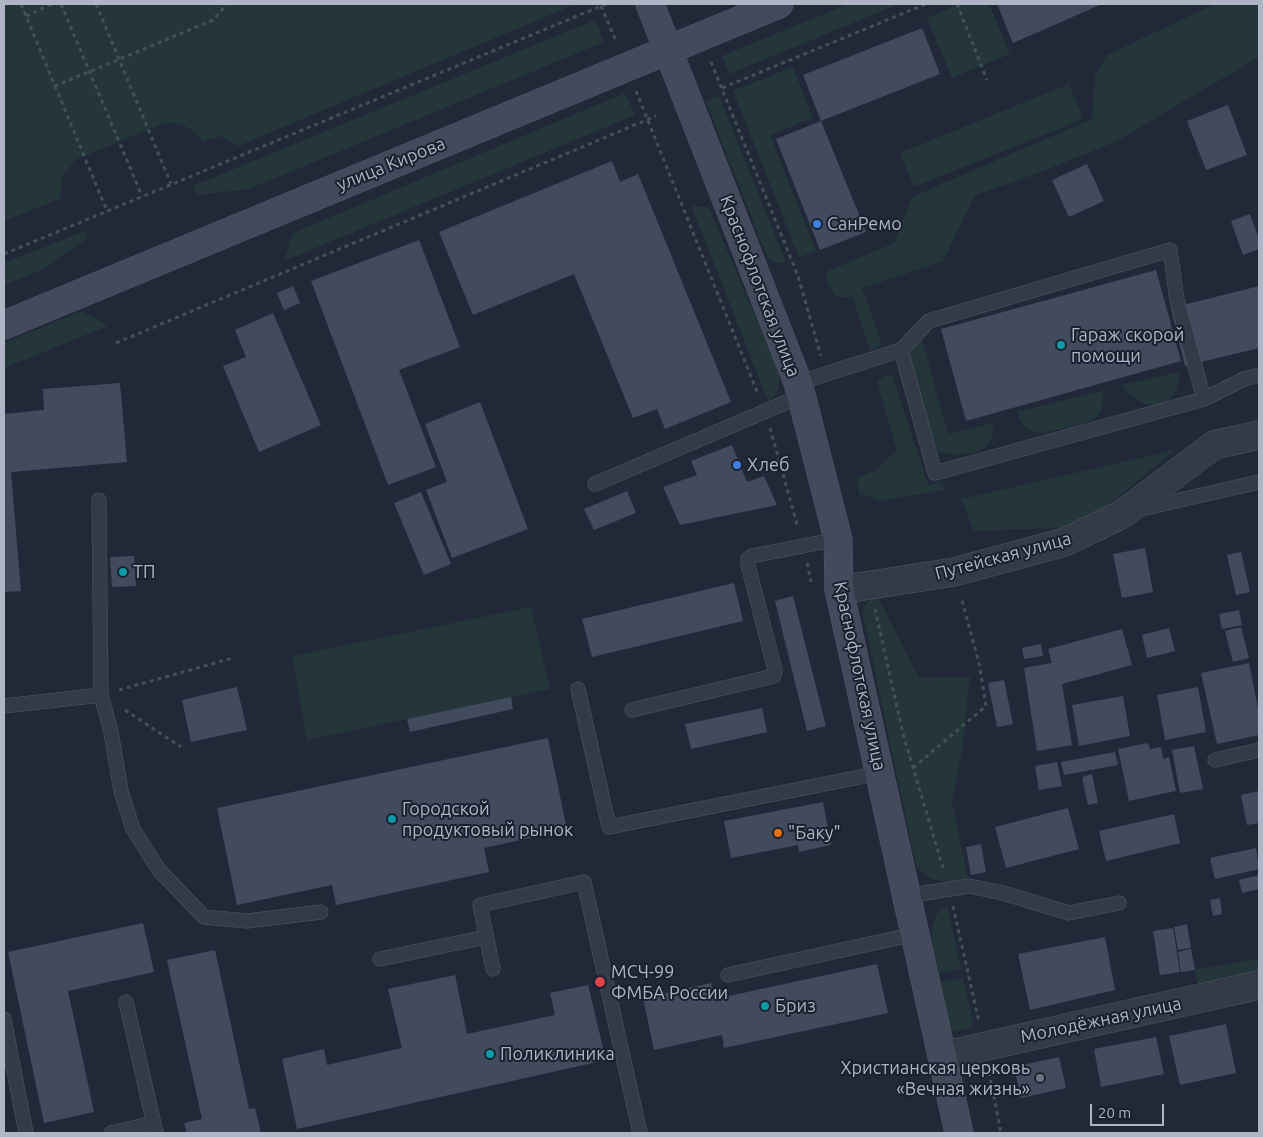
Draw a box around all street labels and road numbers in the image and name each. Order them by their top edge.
street label: улица Кирова [334,132,448,196]
street label: Краснофлотская улица [715,192,805,380]
street label: Путейская улица [933,527,1073,585]
street label: Краснофлотская улица [829,579,891,773]
street label: Молодёжная улица [1019,992,1183,1048]

